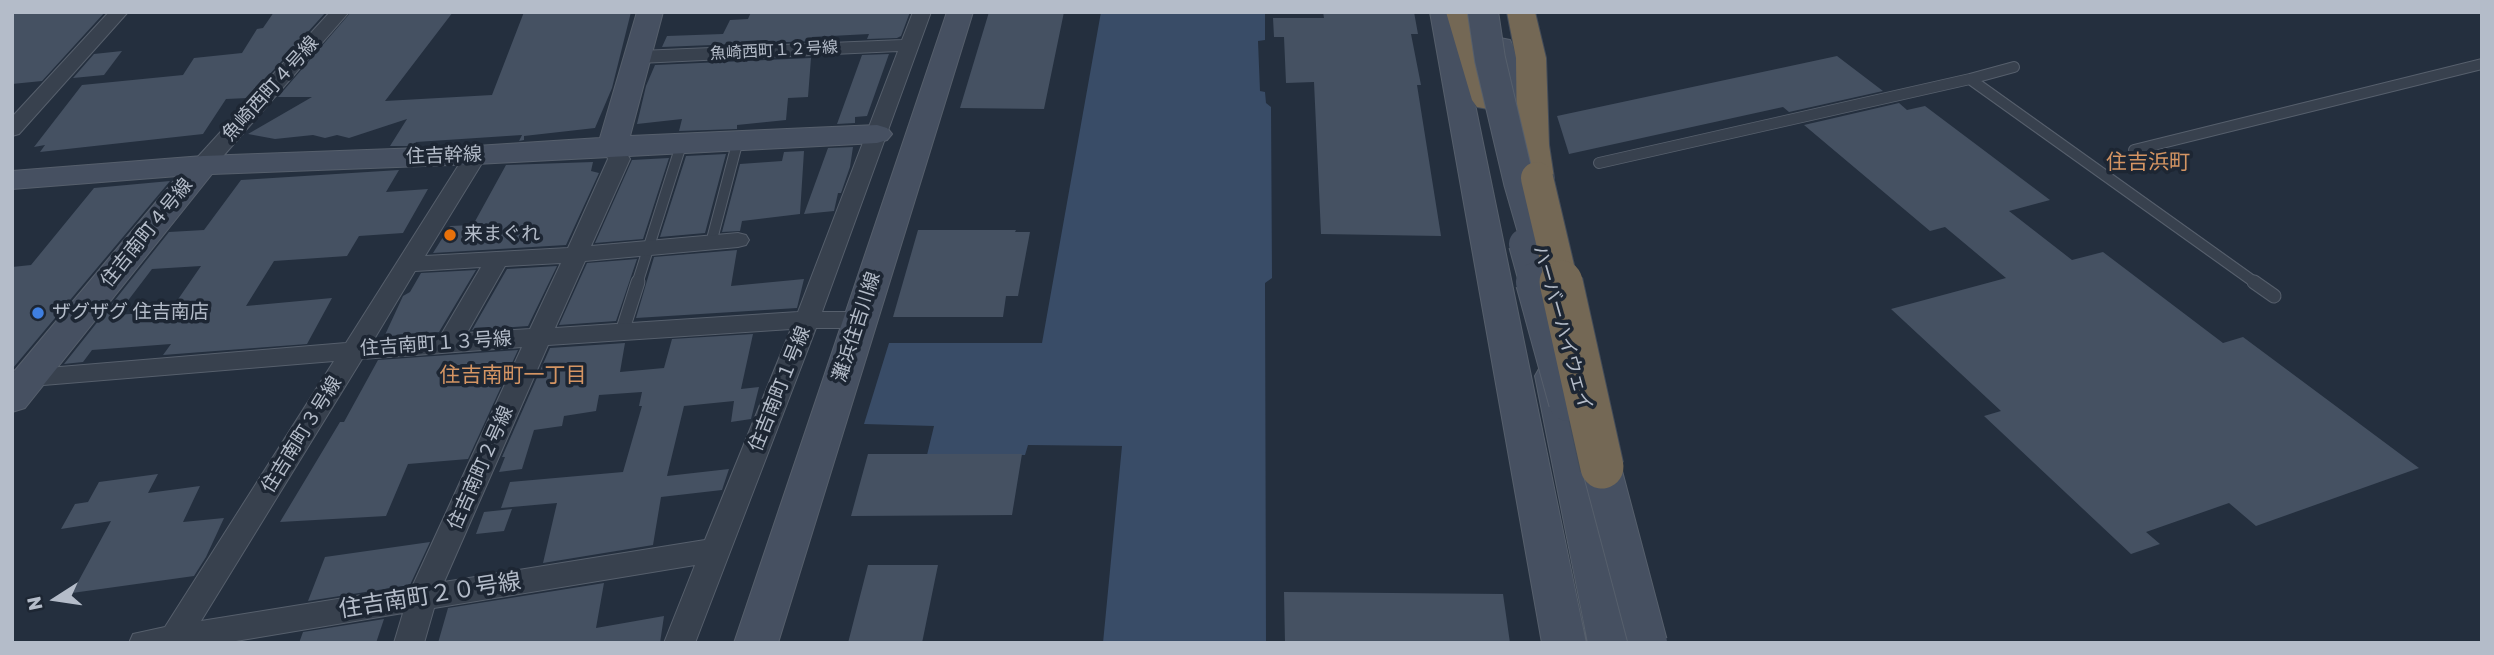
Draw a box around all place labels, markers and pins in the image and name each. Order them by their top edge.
place label: 来まぐれ [464,224,540,246]
marker: 来まぐれ [442,227,458,243]
place label: ザグザグ 住吉南店 [52,302,209,324]
marker: ザグザグ 住吉南店 [30,305,46,321]

